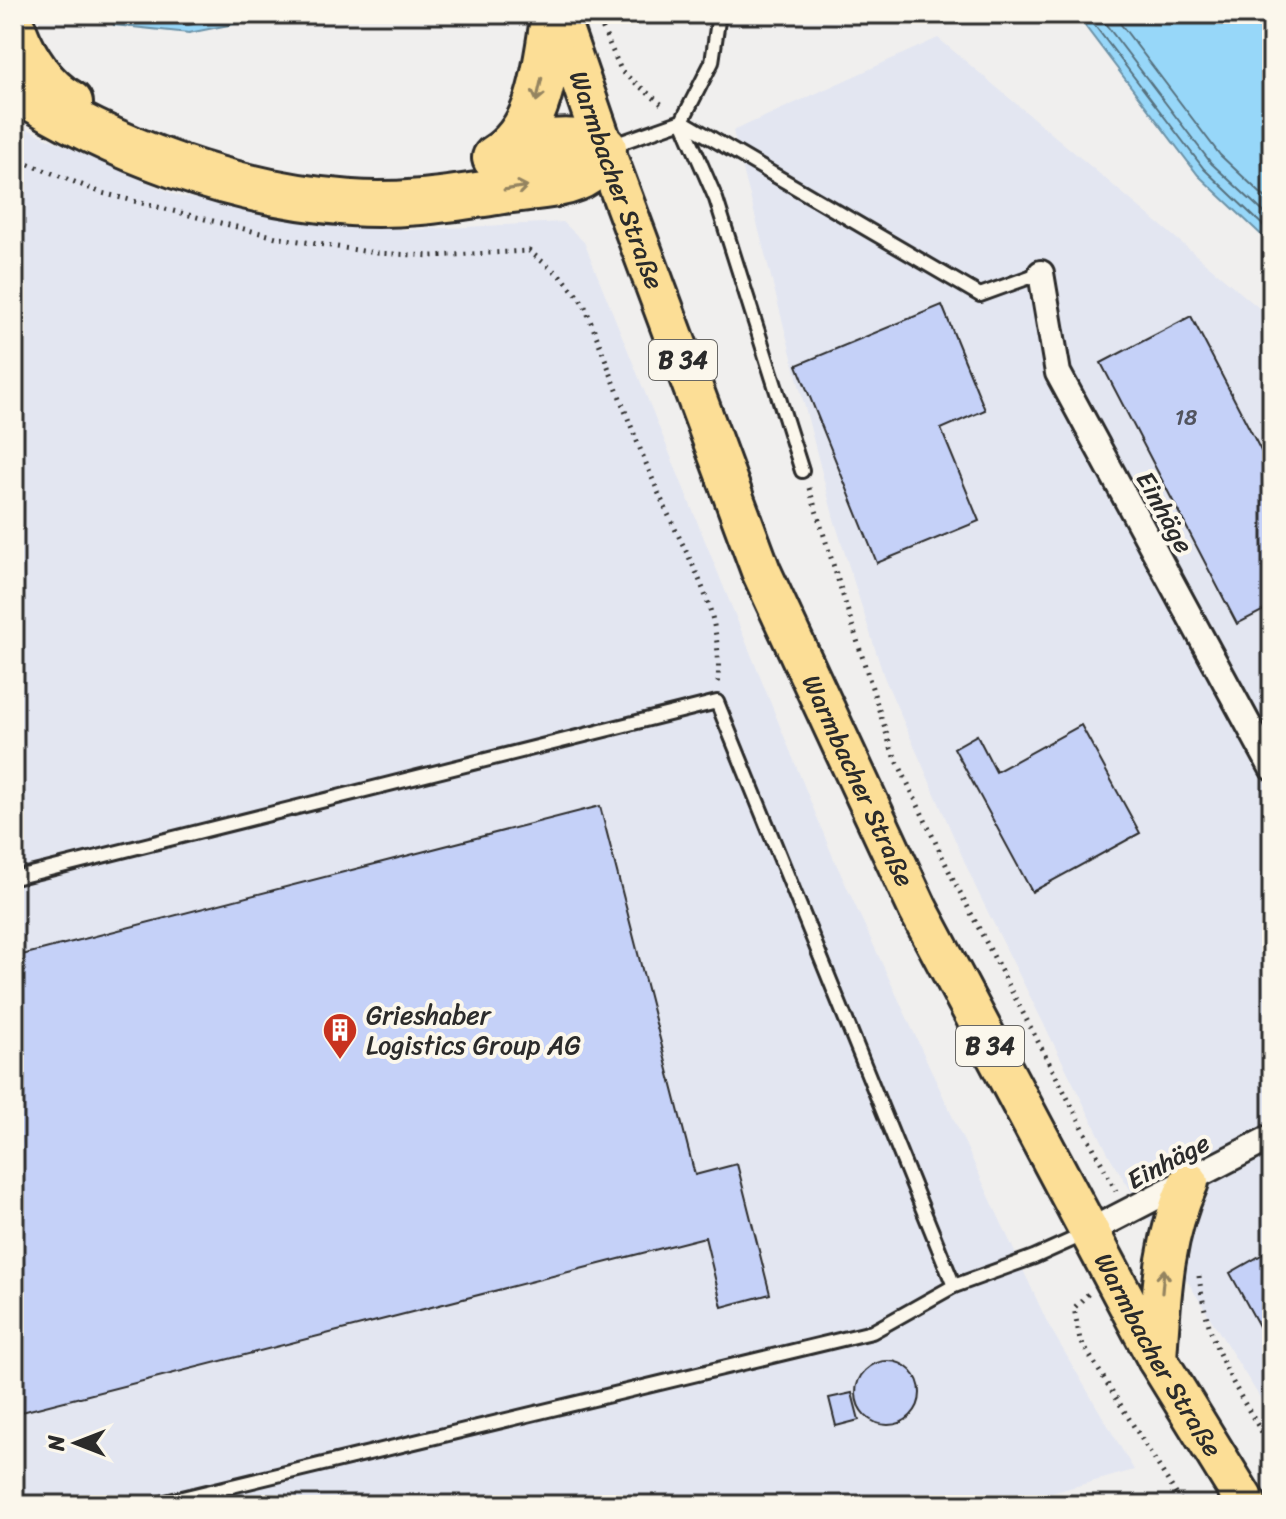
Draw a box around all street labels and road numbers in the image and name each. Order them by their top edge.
street label: Warmbacher Straße [556,64,678,296]
road number: B 34 [649,340,717,380]
street label: Einhäge [1123,462,1207,562]
street label: Warmbacher Straße [789,667,928,895]
road number: B 34 [956,1026,1024,1066]
street label: Einhäge [1118,1120,1218,1202]
street label: Warmbacher Straße [1081,1244,1235,1466]

